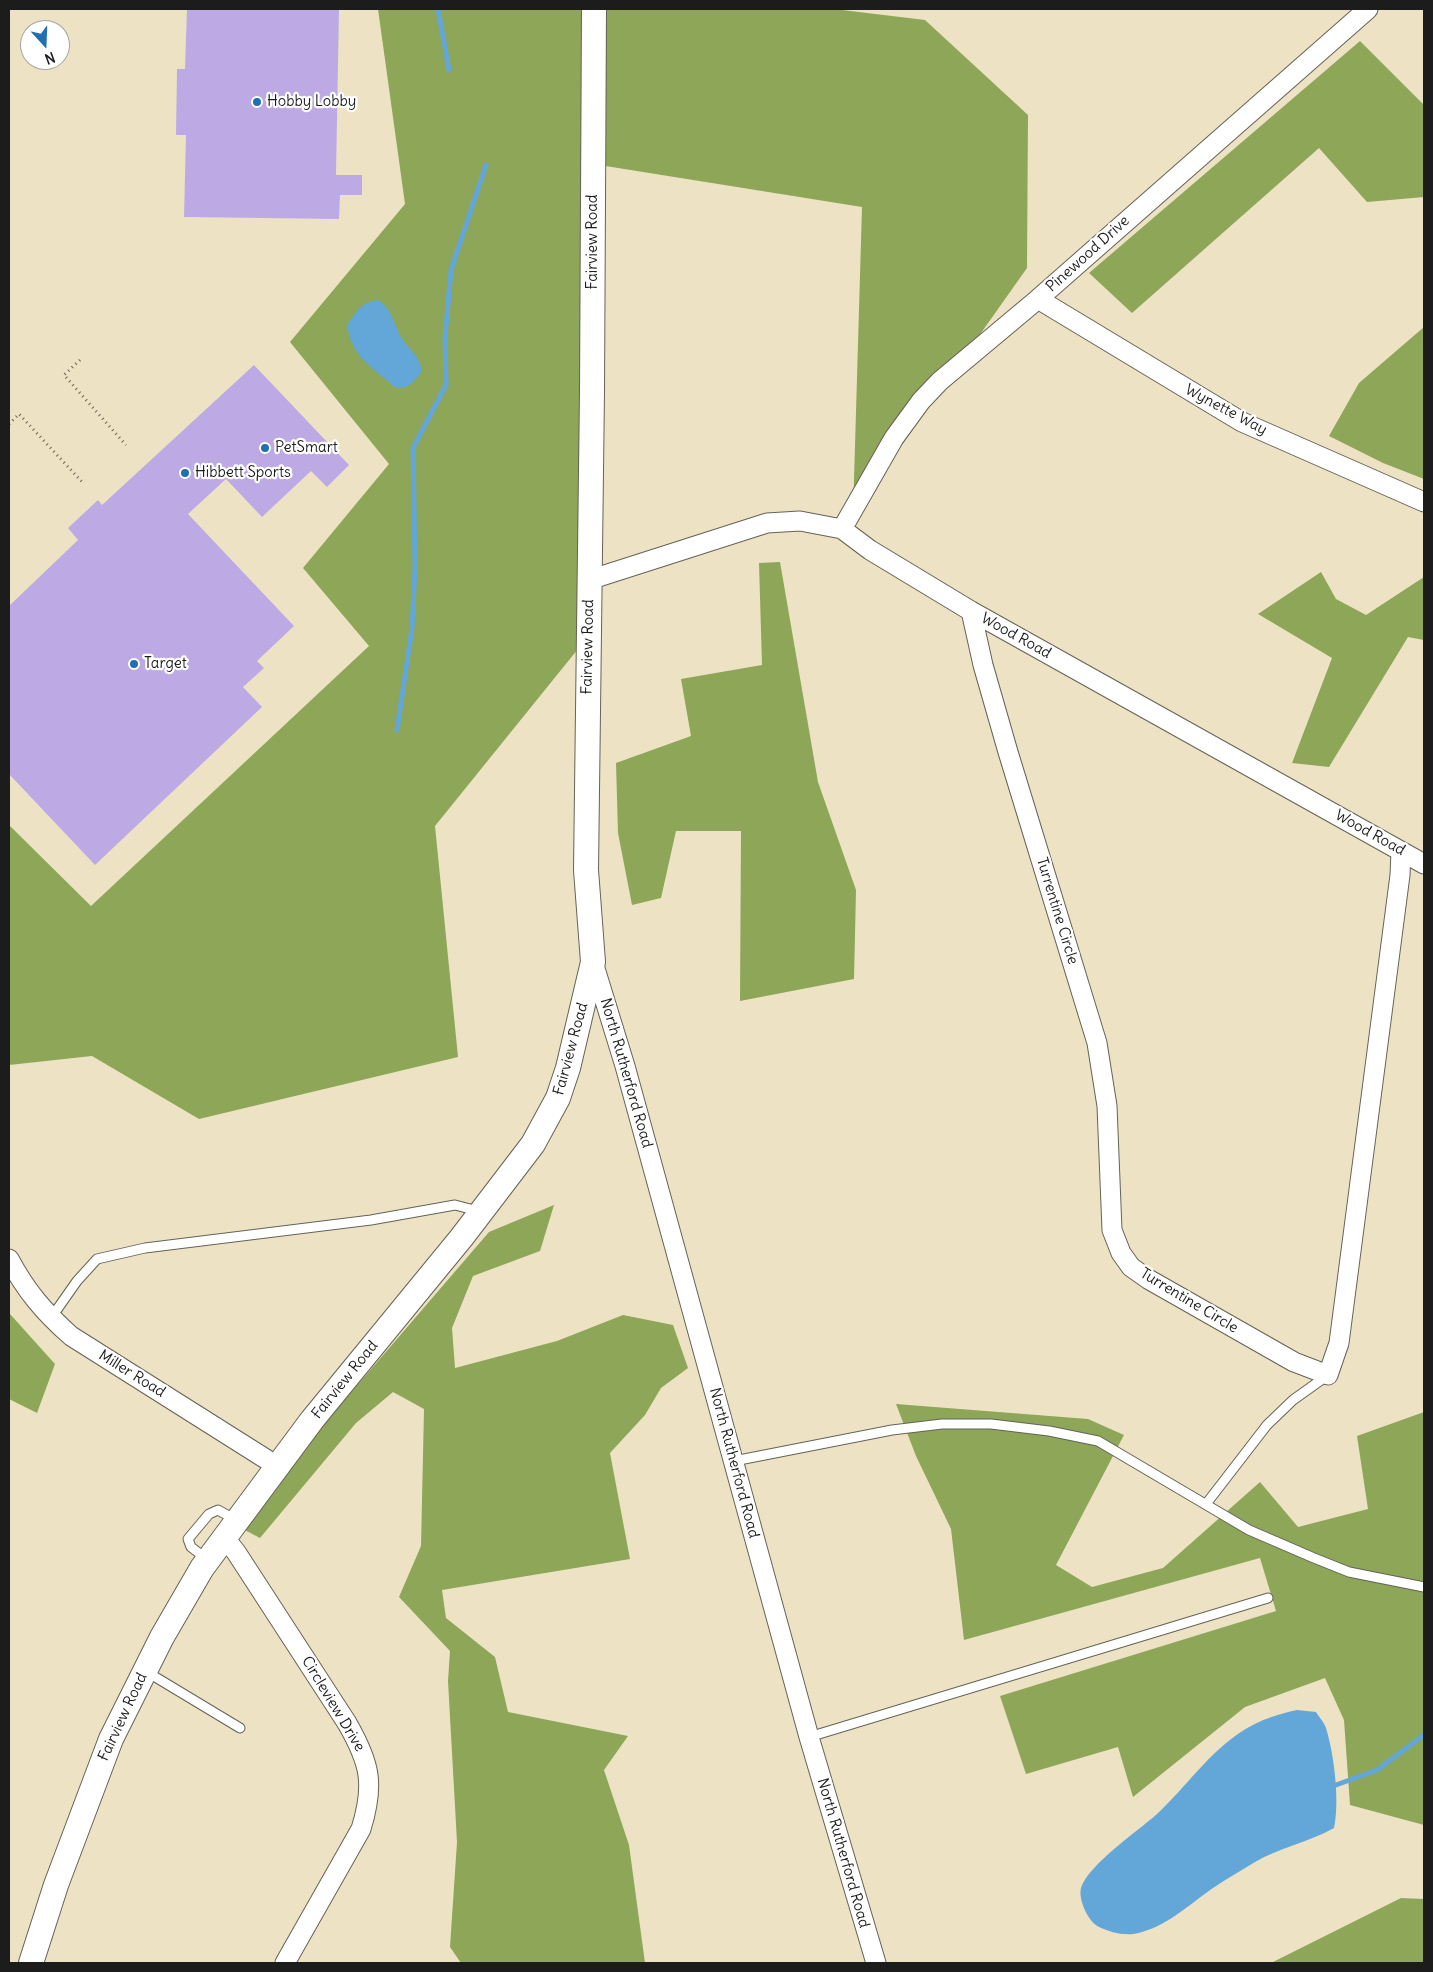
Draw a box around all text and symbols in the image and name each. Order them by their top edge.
north arrow [20,20,70,70]
text: N [42,48,57,68]
place label: Hobby Lobby [267,93,356,111]
marker: Hobby Lobby [251,96,263,108]
street label: Fairview Road [584,194,602,290]
street label: Pinewood Drive [1043,212,1133,296]
street label: Wynette Way [1182,381,1270,439]
place label: PetSmart [275,439,338,457]
marker: PetSmart [259,442,271,454]
place label: Hibbett Sports [195,464,291,482]
marker: Hibbett Sports [179,467,191,479]
street label: Fairview Road [578,599,598,695]
street label: Wood Road [978,609,1054,663]
place label: Target [144,655,187,673]
marker: Target [128,658,140,670]
street label: Wood Road [1332,806,1408,860]
street label: Turrentine Circle [1032,855,1082,967]
street label: North Rutherford Road [596,996,656,1150]
street label: Fairview Road [550,1001,592,1097]
street label: Turrentine Circle [1137,1265,1241,1337]
street label: Fairview Road [308,1337,382,1423]
street label: Miller Road [95,1346,169,1402]
street label: North Rutherford Road [705,1386,763,1540]
street label: Circleview Drive [298,1653,368,1755]
street label: Fairview Road [95,1670,151,1764]
street label: North Rutherford Road [813,1776,873,1930]

